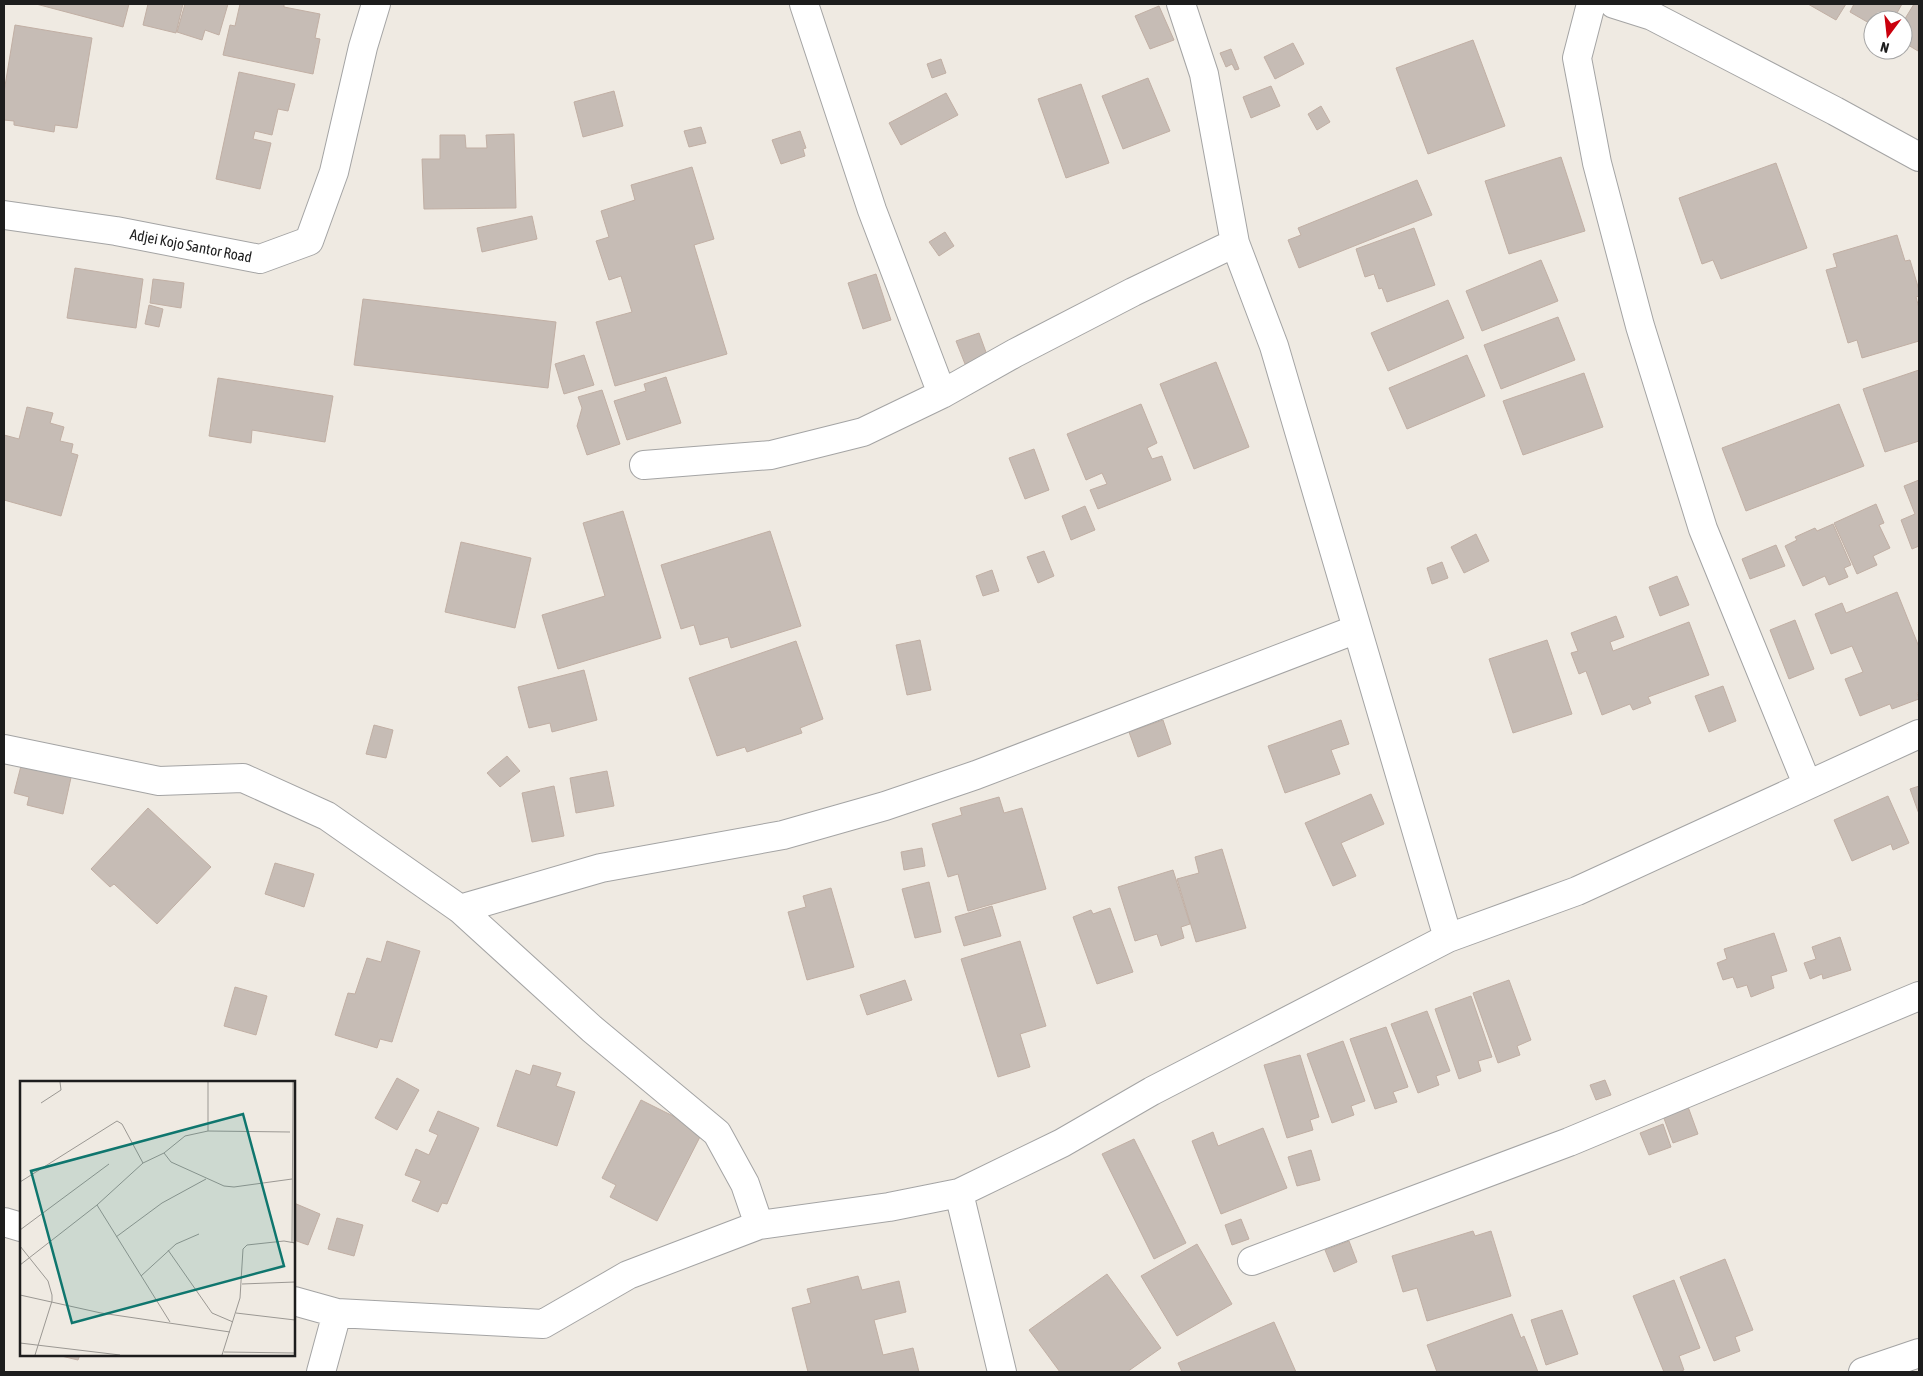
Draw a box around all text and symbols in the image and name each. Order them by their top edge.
north arrow [1863,10,1913,60]
text: N [1879,39,1891,56]
street label: Adjei Kojo Santor Road [129,225,253,266]
inset map [20,1081,295,1356]

